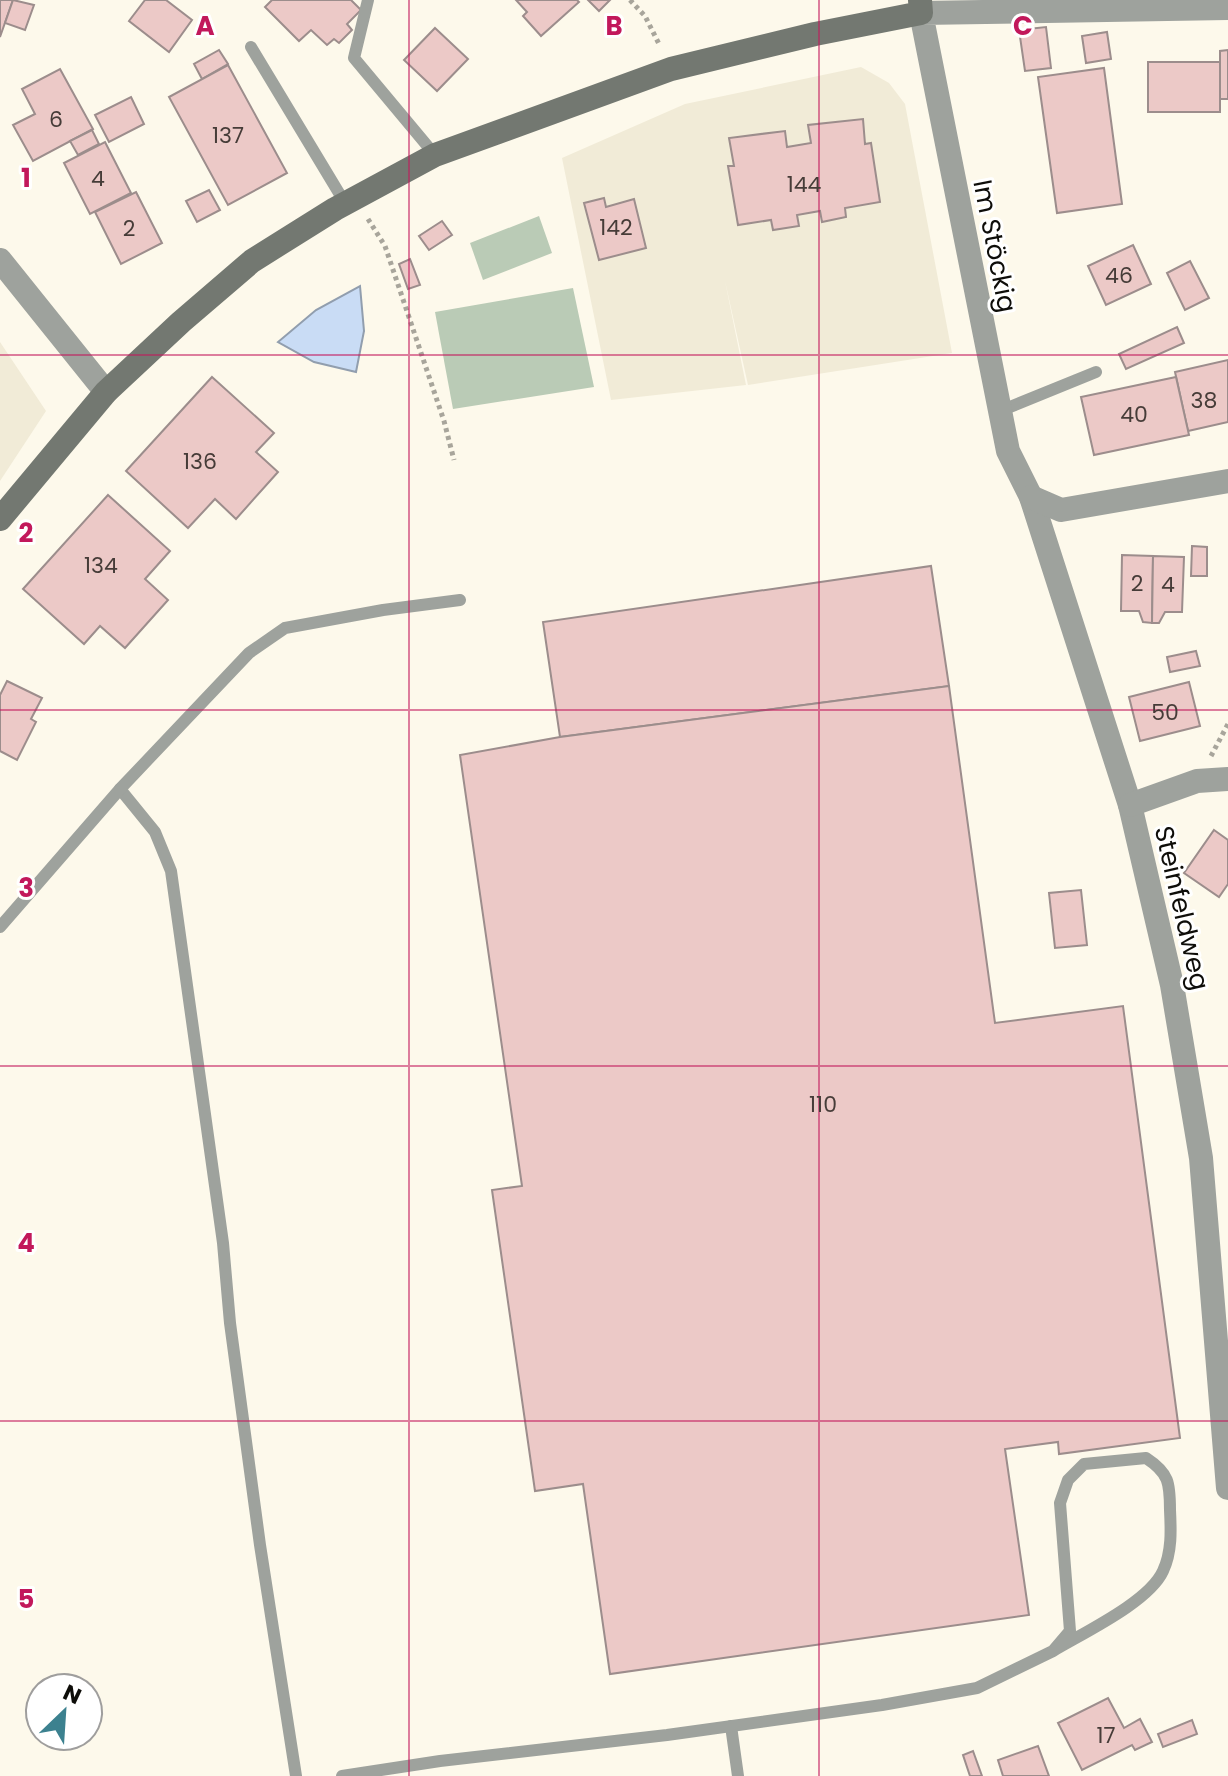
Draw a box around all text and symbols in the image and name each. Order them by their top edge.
text: A [195,8,215,44]
text: B [605,8,623,44]
text: C [1013,8,1033,44]
house number: 6 [49,104,63,135]
house number: 137 [212,120,244,151]
text: 1 [21,160,31,196]
house number: 4 [91,163,105,194]
house number: 144 [787,169,822,200]
street label: Im Stöckig [964,176,1026,316]
house number: 142 [599,212,633,243]
house number: 2 [123,213,135,244]
house number: 46 [1105,260,1133,291]
house number: 38 [1191,385,1217,416]
house number: 40 [1120,399,1148,430]
house number: 136 [183,446,217,477]
text: 2 [19,515,34,551]
house number: 134 [84,550,118,581]
house number: 2 [1131,568,1143,599]
house number: 4 [1161,569,1175,600]
house number: 50 [1151,697,1179,728]
street label: Steinfeldweg [1146,822,1218,994]
text: 3 [18,870,34,906]
house number: 110 [809,1089,837,1120]
text: 4 [17,1225,35,1261]
text: 5 [18,1581,34,1617]
north arrow [24,1672,104,1752]
text: N [58,1677,86,1712]
house number: 17 [1096,1720,1116,1751]

